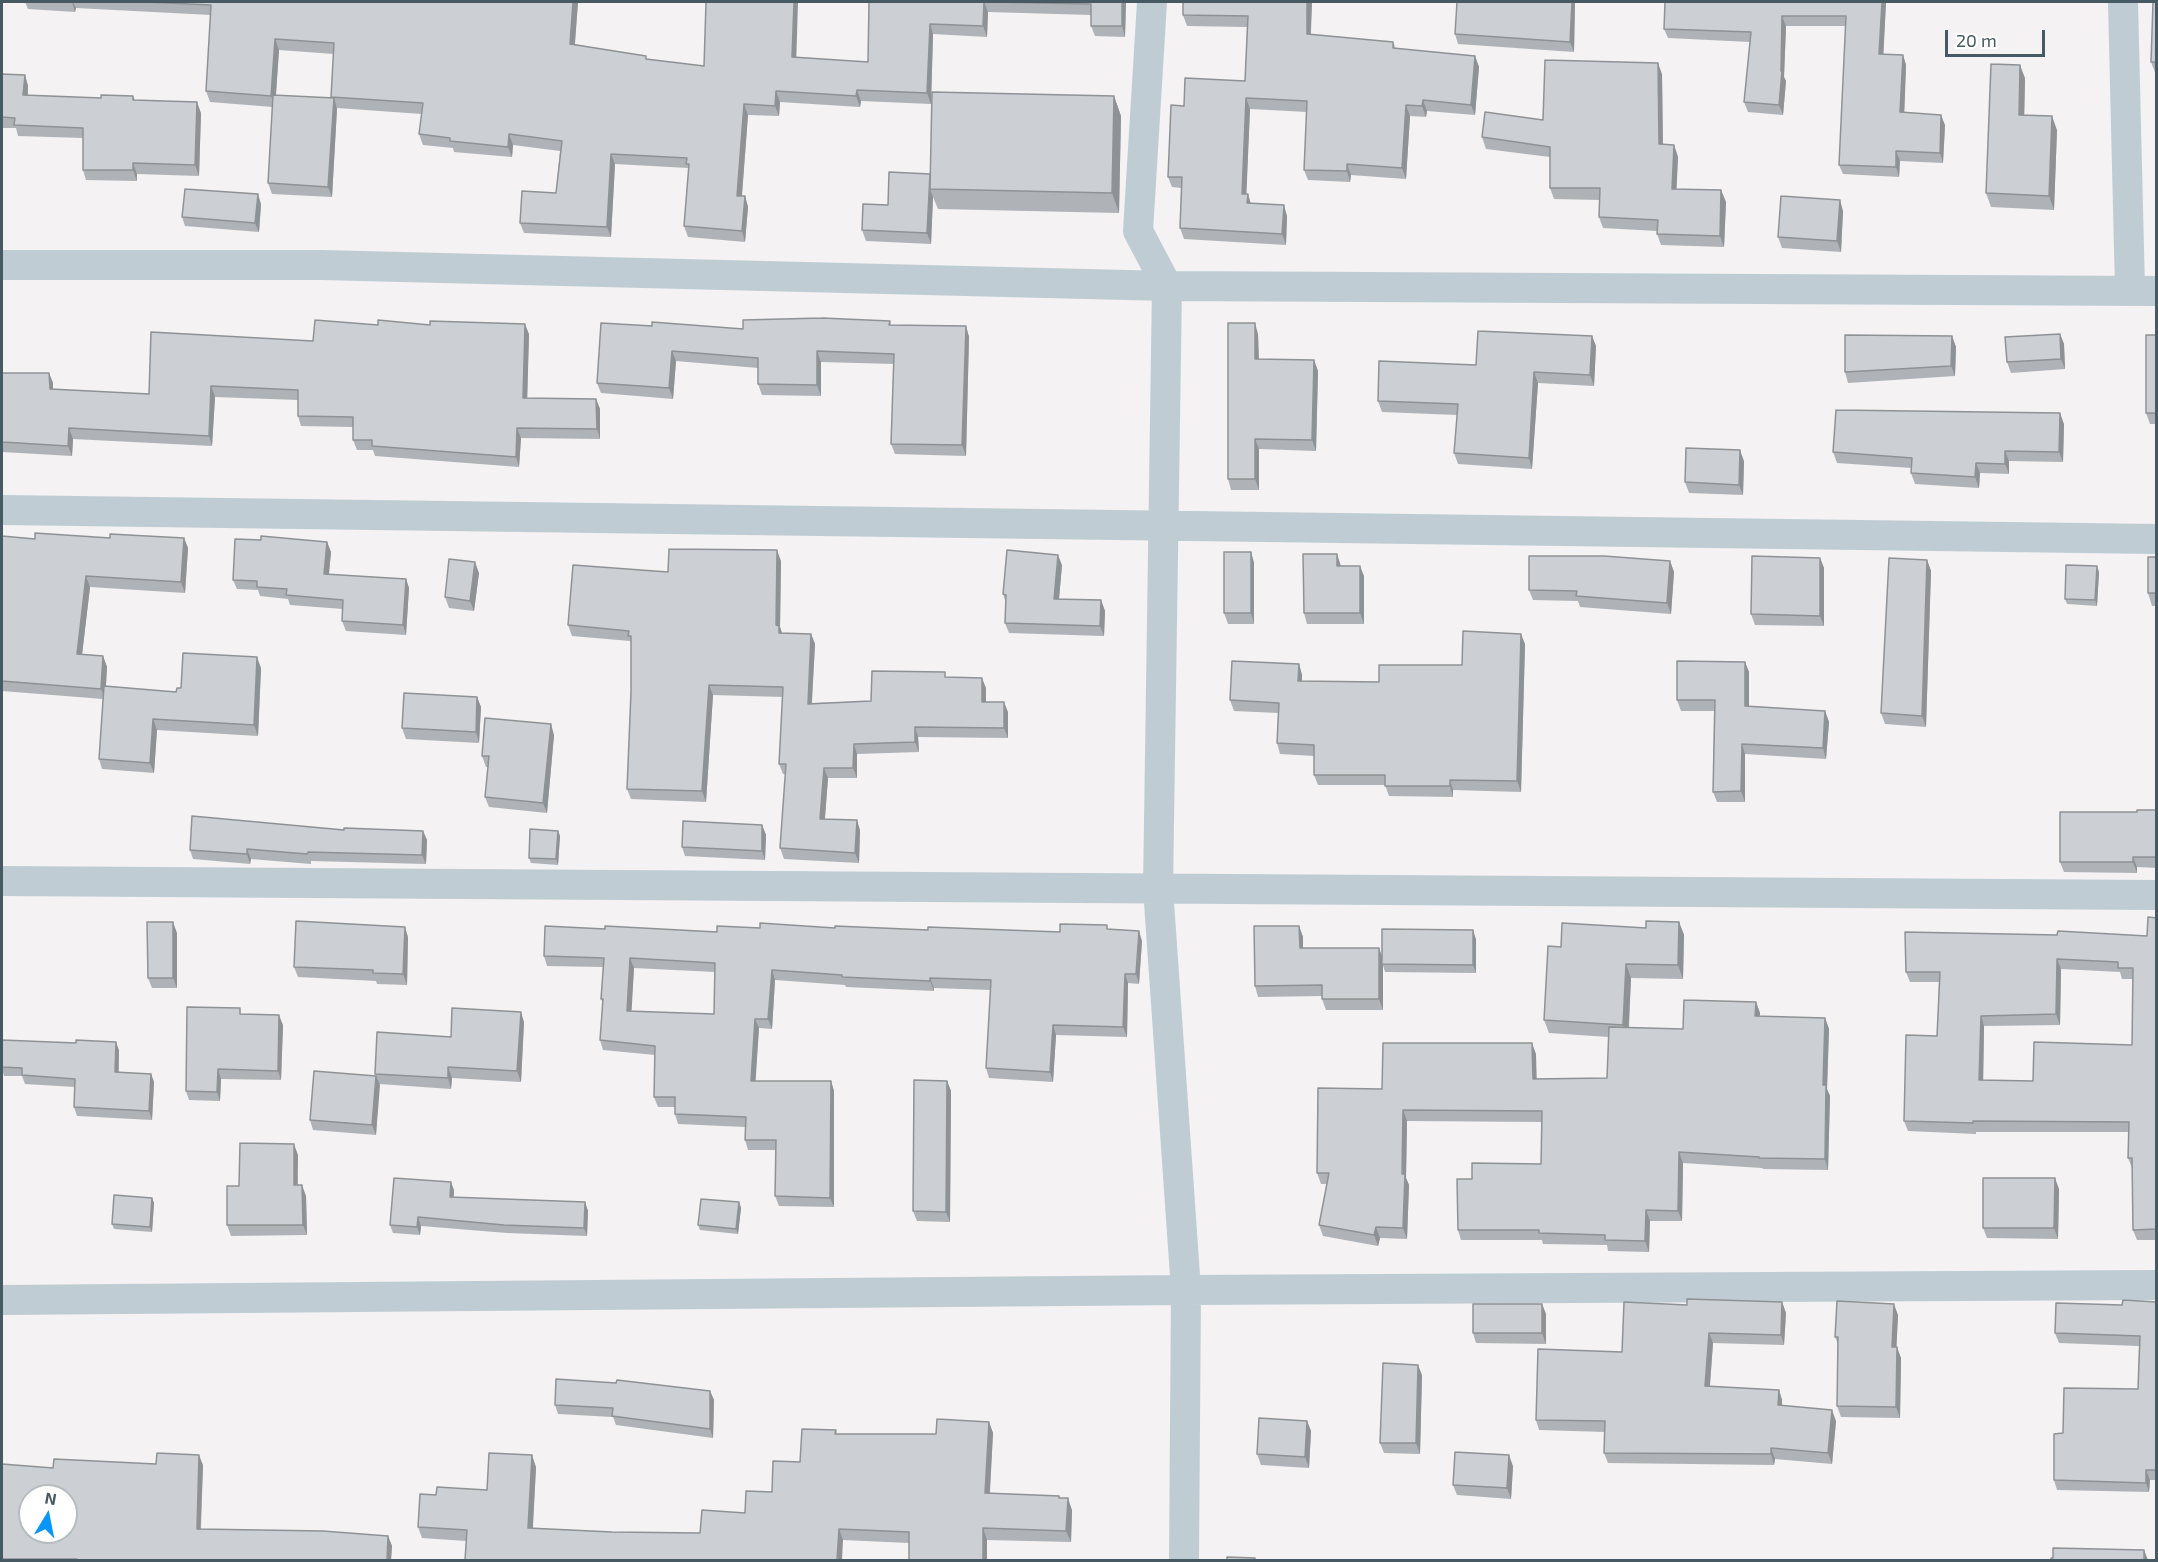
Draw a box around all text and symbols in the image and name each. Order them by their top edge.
scale bar [1948,18,2048,56]
text: 20 m [1956,29,1997,51]
north arrow [18,1484,78,1544]
text: N [44,1487,58,1508]

